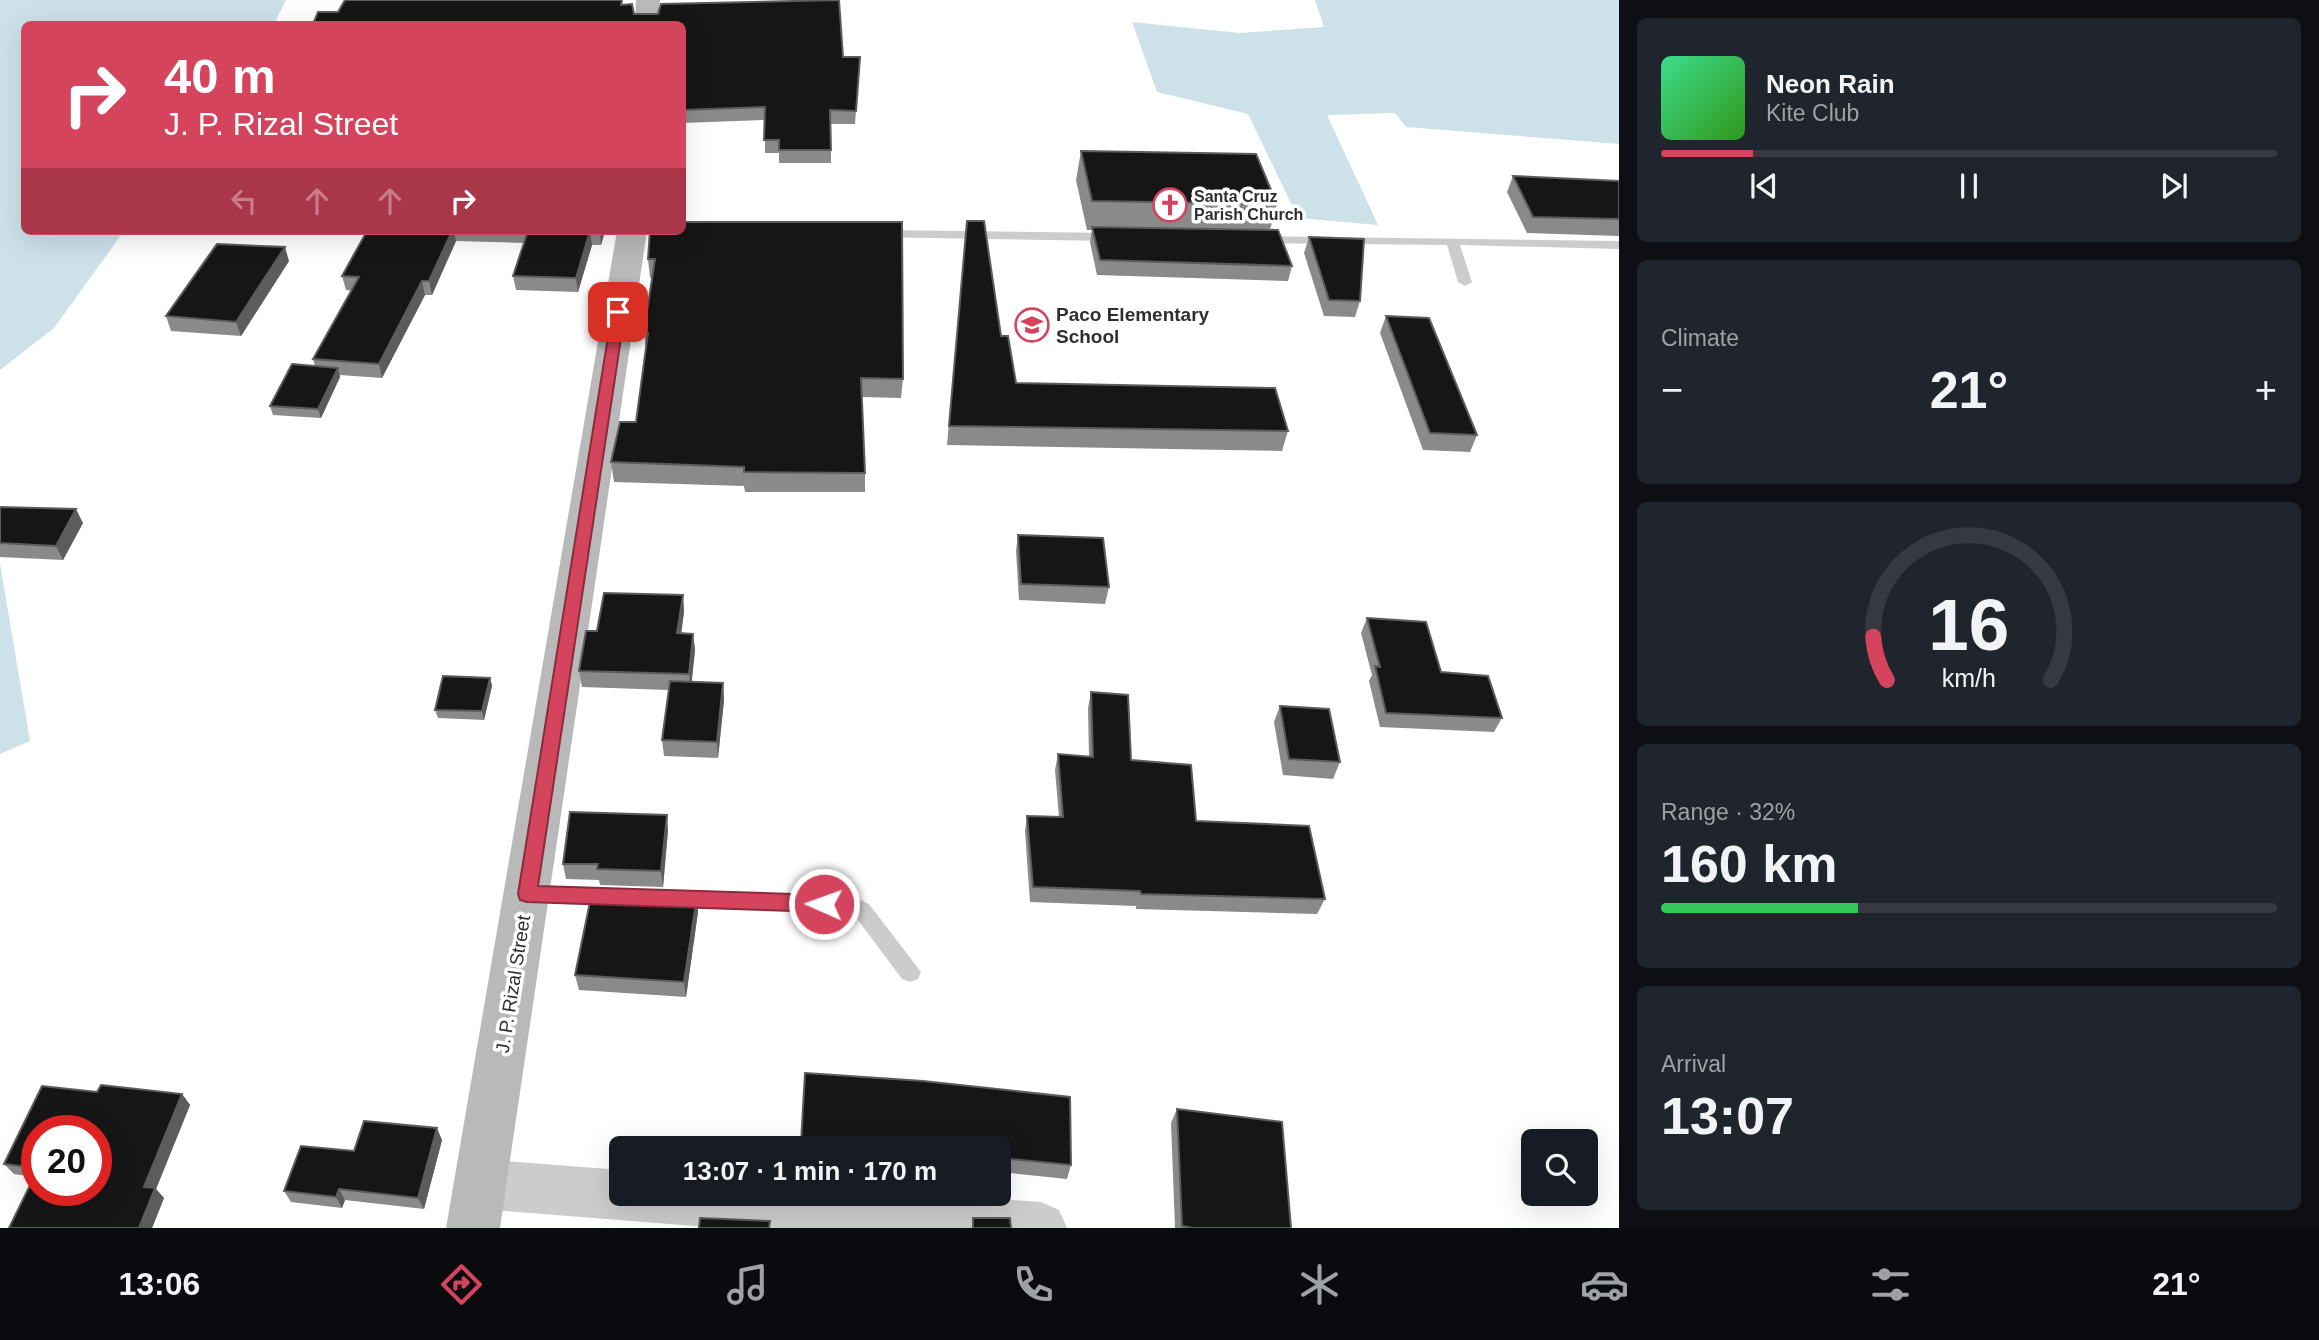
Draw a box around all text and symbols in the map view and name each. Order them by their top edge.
icon: right [49,49,140,140]
text: 40 m [164,49,276,103]
text: Neon Rain [1766,69,1895,99]
text: Kite Club [1766,100,1859,126]
text: J. P. Rizal Street [164,106,398,142]
icon: previous [1745,167,1783,205]
icon: pause [1950,167,1988,205]
icon: next [2155,167,2193,205]
icon: left [225,182,263,220]
icon: ahead [298,182,336,220]
icon: ahead [371,182,409,220]
icon: right [444,182,482,220]
church icon: Santa Cruz Parish Church [1151,186,1189,224]
place label: Santa Cruz Parish Church [1194,188,1303,223]
pin [588,282,648,342]
icon: arrive [599,293,637,331]
place label: Paco Elementary School [1056,304,1210,347]
school or university icon: Paco Elementary School [1013,306,1051,344]
text: Climate [1661,325,1739,351]
text: 21° [1930,361,2008,419]
text: − [1661,369,1683,411]
text: + [2255,369,2277,411]
text: 16 [1929,584,2009,665]
text: km/h [1942,664,1996,692]
text: Range · 32% [1661,799,1795,825]
text: 160 km [1661,835,1837,893]
position arrow [787,867,861,941]
street label: J. P. Rizal Street [492,913,534,1054]
text: Arrival [1661,1051,1726,1077]
text: 13:07 [1661,1087,1794,1145]
speed limit sign: 20 [21,1115,112,1206]
map controls [1521,1129,1598,1206]
button: search [1521,1129,1598,1206]
text: 13:07 · 1 min · 170 m [683,1156,937,1186]
icon: directions [437,1260,486,1309]
icon: music [723,1260,772,1309]
icon: phone [1009,1260,1058,1309]
icon: climate [1295,1260,1344,1309]
icon: car [1580,1260,1629,1309]
icon: filters [1866,1260,1915,1309]
text: 13:06 [118,1266,200,1302]
text: 21° [2152,1266,2201,1302]

